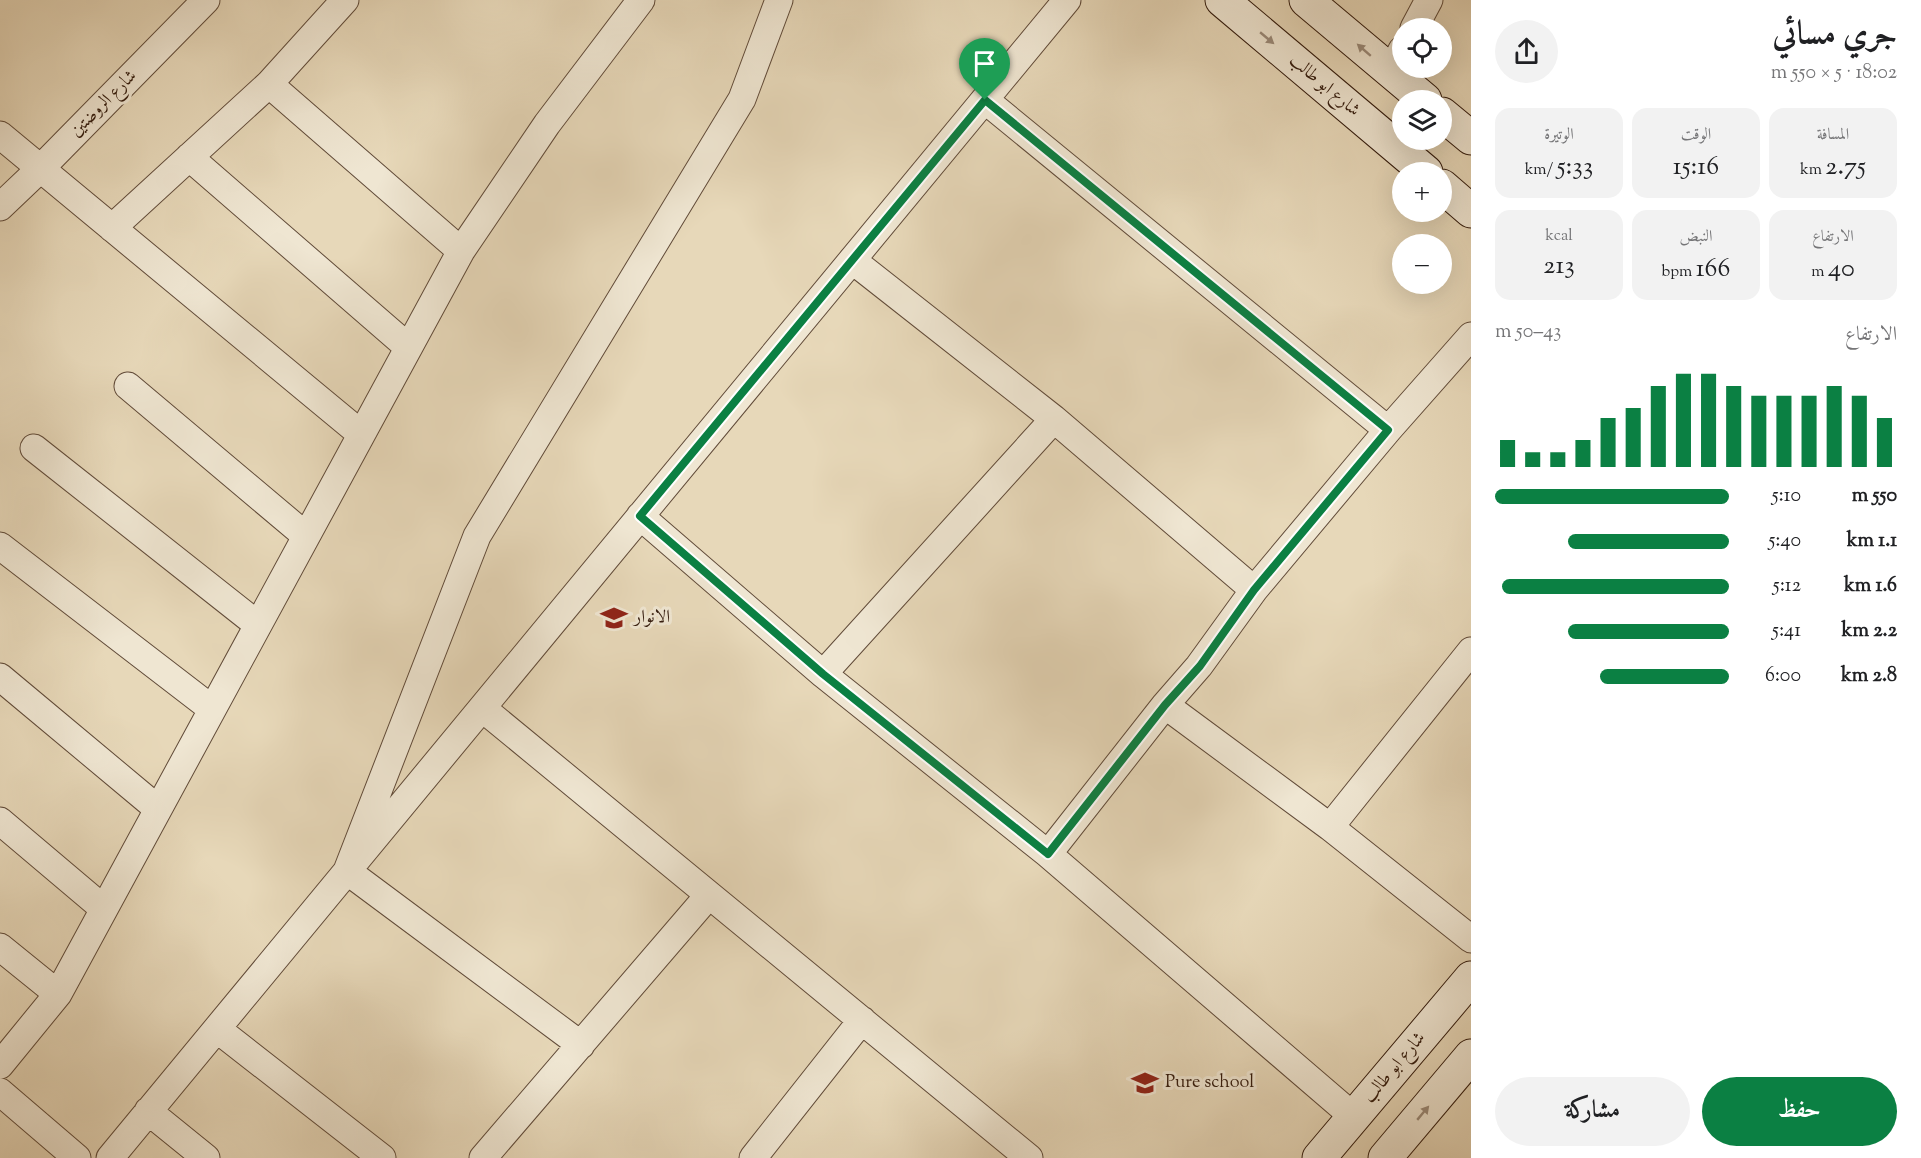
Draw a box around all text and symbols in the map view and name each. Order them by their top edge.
text: جري مسائي [1772,12,1897,60]
map controls [1392,18,1452,294]
button: locate [1392,18,1452,78]
button: share [1495,20,1558,83]
one-way arrow [1259,31,1274,44]
pin [959,38,1010,100]
one-way arrow [1357,44,1372,57]
icon: arrive [968,47,1001,80]
street label: شارع ابو طالب [1283,48,1365,124]
text: 18:02 · 5 × 550 m [1771,59,1897,88]
street label: شارع الروضتين [64,64,144,144]
button: layers [1392,90,1452,150]
text: الوتيرة [1544,124,1574,147]
text: الوقت [1681,124,1711,147]
text: المسافة [1817,124,1849,147]
text: 5:33 [1557,149,1593,186]
text: 15:16 [1673,149,1719,186]
text: 2.75 [1825,149,1866,186]
text: /km [1525,159,1557,182]
text: km [1800,159,1825,182]
button: + [1392,162,1452,222]
text: kcal [1545,225,1573,248]
text: النبض [1680,226,1712,249]
text: الارتفاع [1812,226,1854,249]
button: − [1392,234,1452,294]
text: 213 [1543,248,1575,285]
text: 166 [1696,251,1730,288]
text: 40 [1828,251,1855,288]
text: bpm [1662,261,1696,284]
text: m [1811,261,1828,284]
text: 43–50 m [1495,318,1561,347]
text: الارتفاع [1845,321,1897,350]
text: 5:10 [1772,482,1801,511]
text: 550 m [1852,482,1897,511]
text: 5:40 [1768,527,1801,556]
text: 1.1 km [1847,527,1897,556]
text: 5:12 [1773,572,1801,601]
text: 1.6 km [1844,572,1897,601]
school or university icon: الانوار [599,603,629,633]
place label: الانوار [632,605,670,631]
text: 5:41 [1772,617,1801,646]
text: 2.2 km [1842,617,1897,646]
text: 6:00 [1765,662,1801,691]
text: 2.8 km [1841,662,1897,691]
street label: شارع ابو طالب [1357,1027,1433,1109]
school or university icon: Pure school [1130,1068,1160,1098]
place label: Pure school [1165,1070,1254,1096]
button: مشاركة [1495,1077,1690,1146]
button: حفظ [1702,1077,1897,1146]
one-way arrow [1416,1106,1429,1121]

